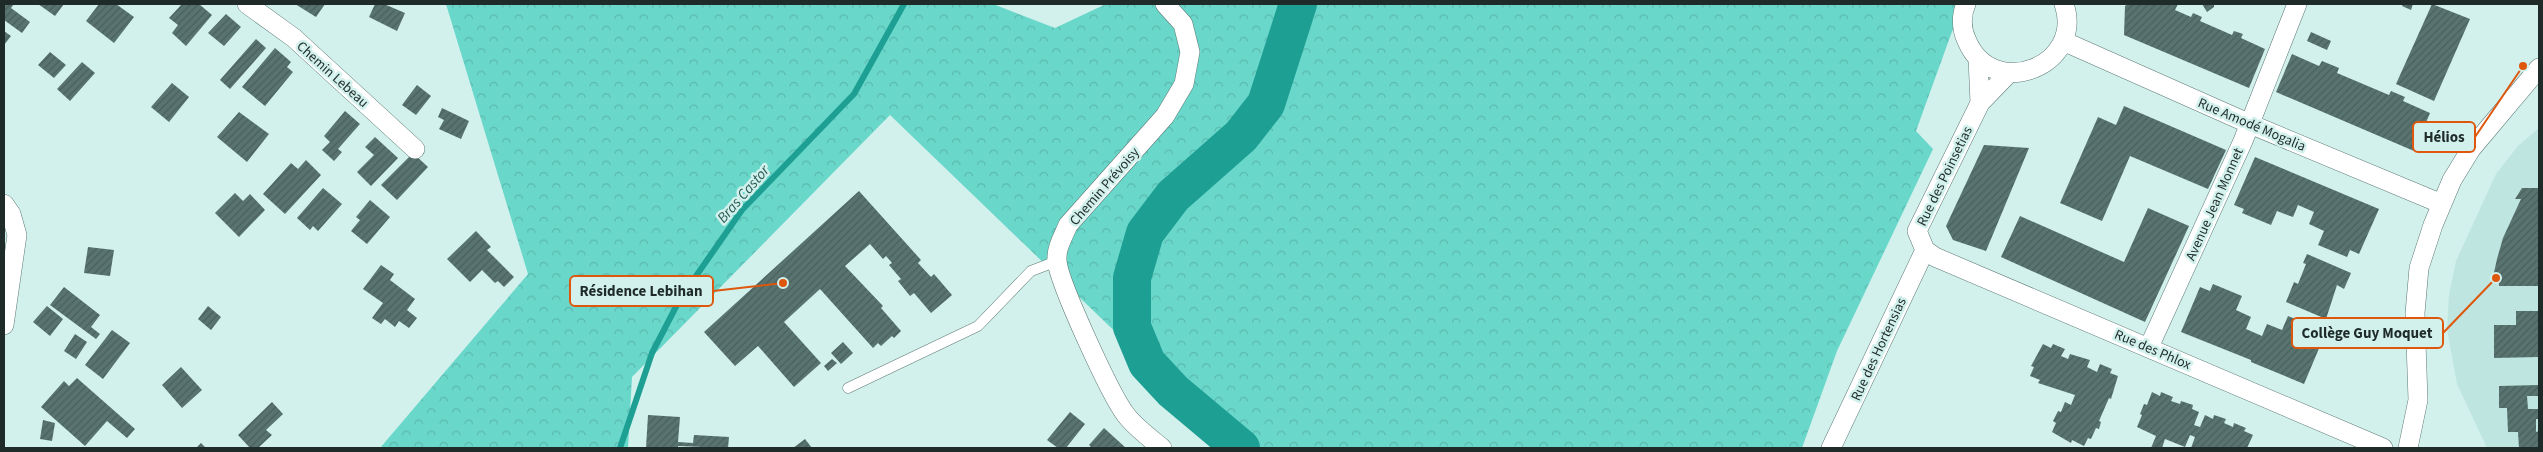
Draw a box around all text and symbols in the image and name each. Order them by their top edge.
street label: Chemin Lebeau [292,37,373,113]
street label: Rue Amodé Mogalia [2195,93,2309,157]
callout: Hélios [2413,122,2475,152]
street label: Rue des Poinsetias [1912,123,1978,230]
text: Hélios [2423,127,2465,148]
street label: Chemin Prévoisy [1065,143,1145,230]
street label: Avenue Jean Monnet [2181,145,2249,264]
water label: Bras Castor [712,160,775,228]
callout: Résidence Lebihan [570,276,713,306]
text: Résidence Lebihan [579,281,703,302]
street label: Rue des Hortensias [1846,294,1912,404]
callout: Collège Guy Moquet [2292,318,2443,348]
text: Collège Guy Moquet [2302,323,2433,344]
street label: Rue des Phlox [2111,325,2195,375]

